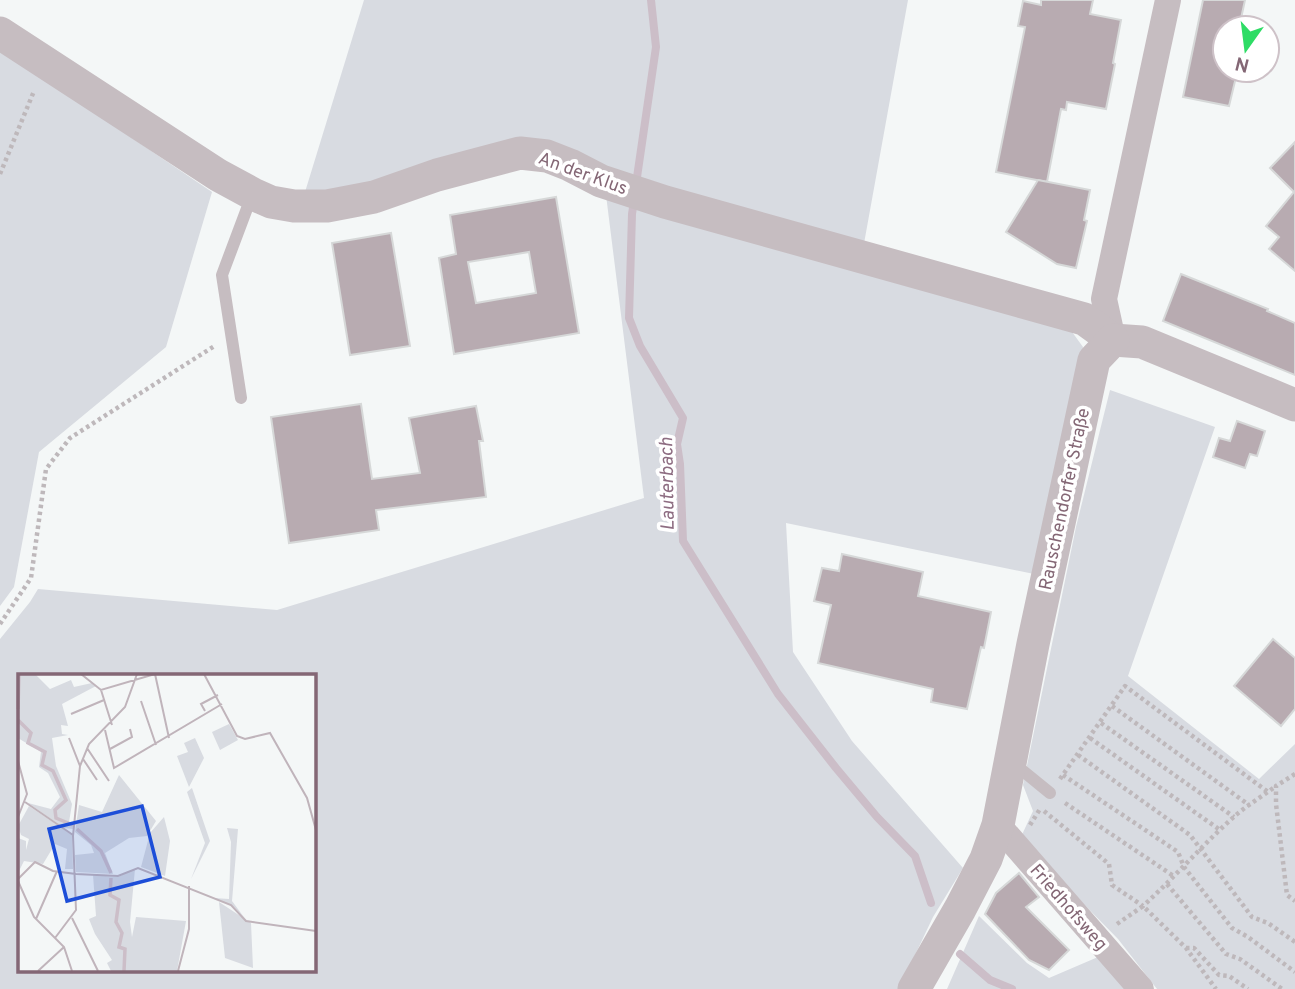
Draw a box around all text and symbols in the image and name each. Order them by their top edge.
north arrow [1211,14,1281,84]
text: N [1233,50,1252,77]
street label: An der Klus [535,148,630,201]
street label: Rauschendorfer Straße [1035,406,1096,592]
water label: Lauterbach [655,436,681,531]
inset map [18,674,315,972]
street label: Friedhofsweg [1024,860,1112,956]

